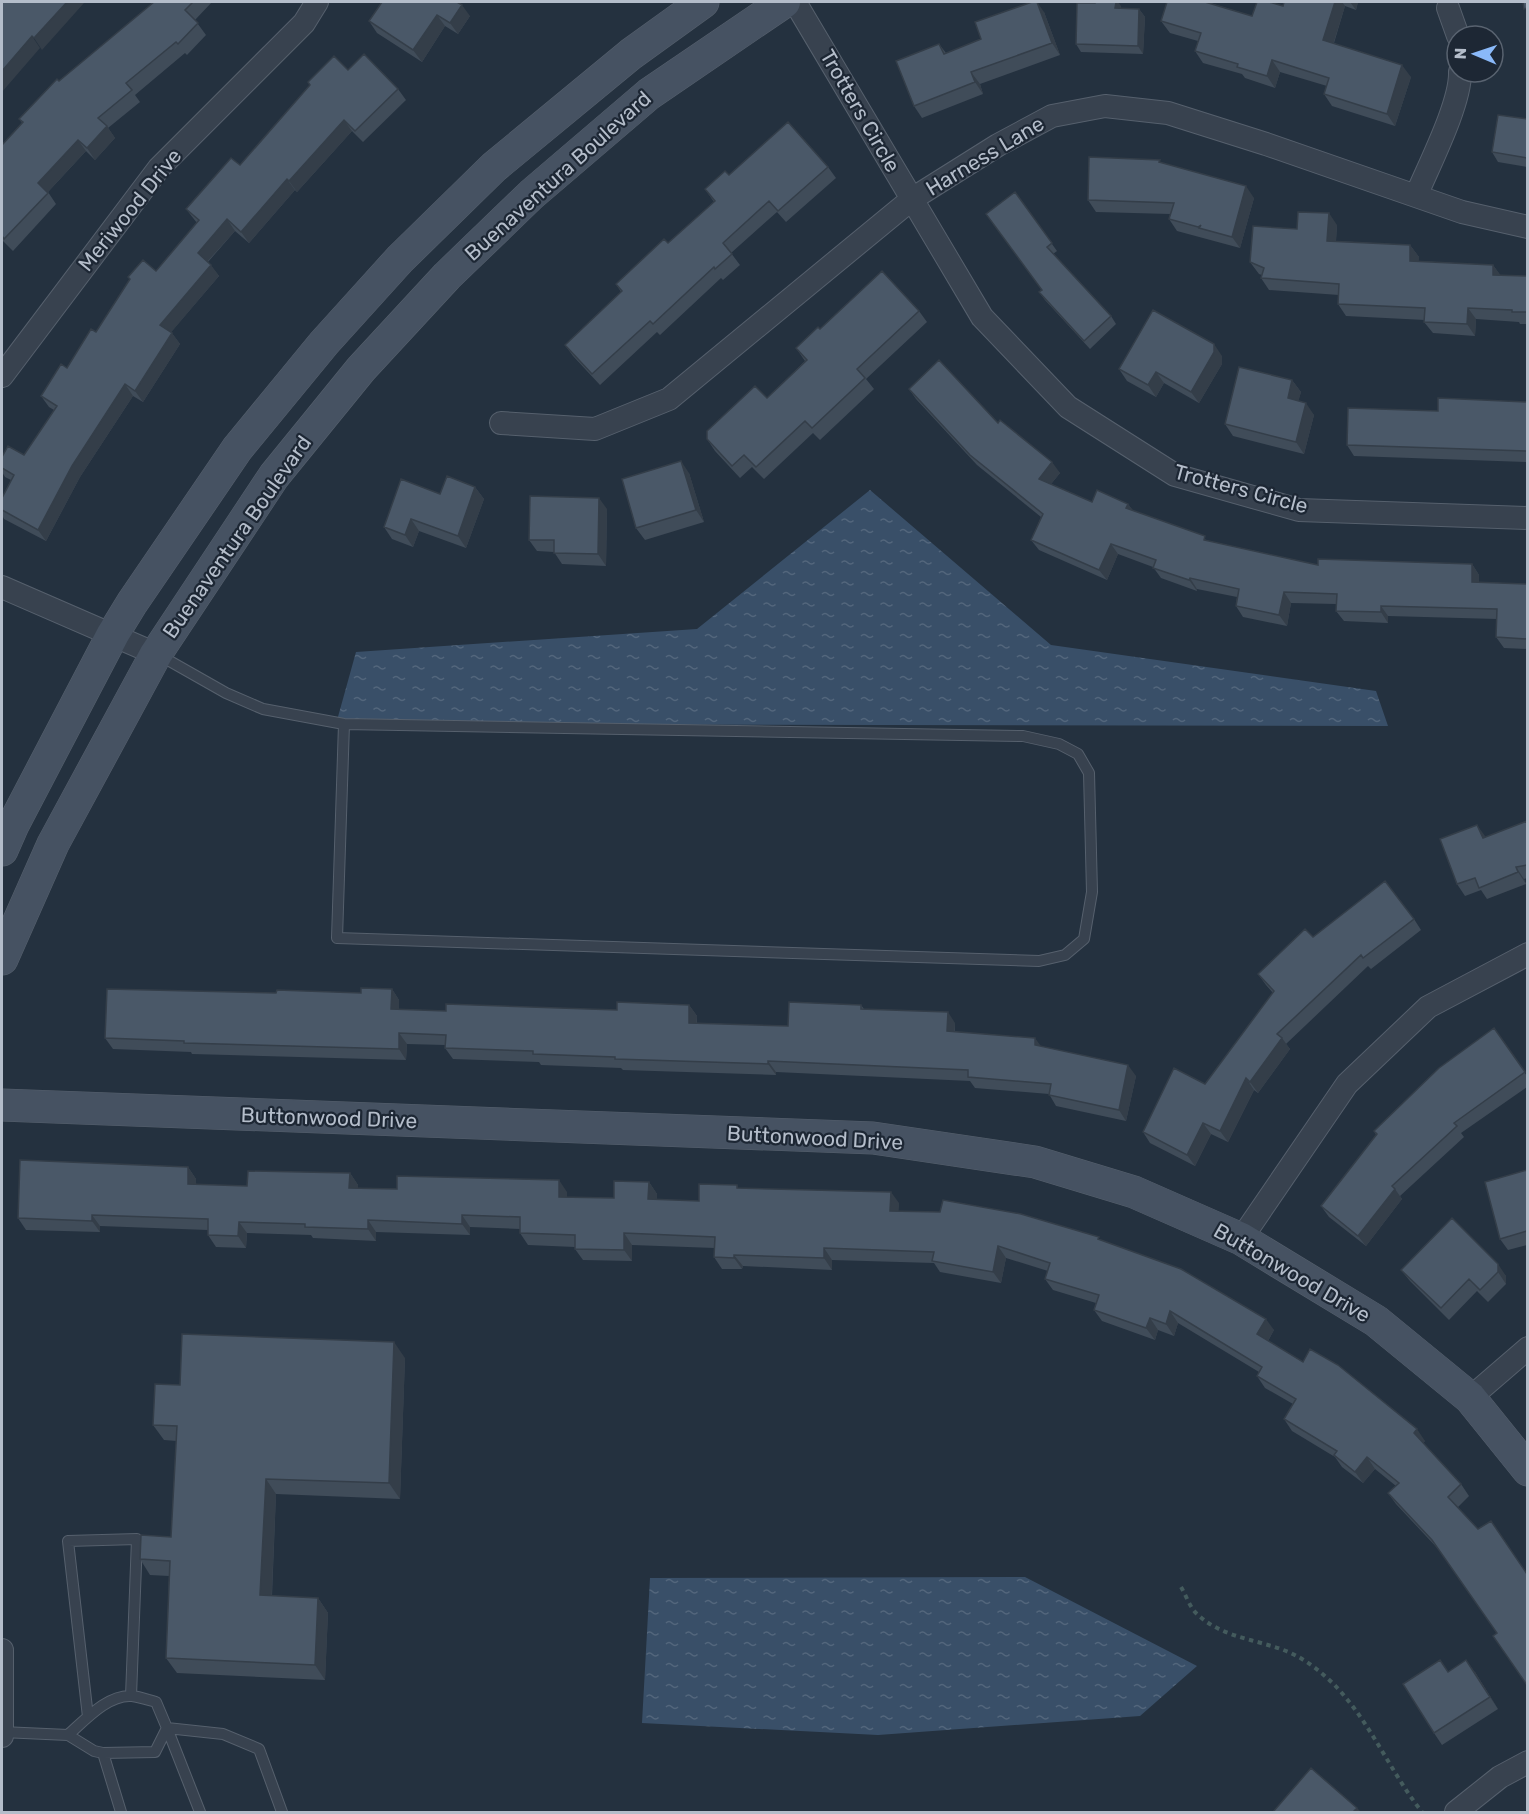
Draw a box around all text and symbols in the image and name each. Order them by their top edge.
north arrow [1445,24,1505,84]
street label: Trotters Circle [815,45,906,177]
text: N [1451,47,1470,60]
street label: Buenaventura Boulevard [459,85,656,266]
street label: Harness Lane [921,110,1048,201]
street label: Meriwood Drive [73,143,187,276]
street label: Buenaventura Boulevard [157,431,316,643]
street label: Trotters Circle [1171,459,1311,518]
street label: Buttonwood Drive [240,1102,418,1133]
street label: Buttonwood Drive [726,1120,904,1155]
street label: Buttonwood Drive [1210,1218,1375,1328]

